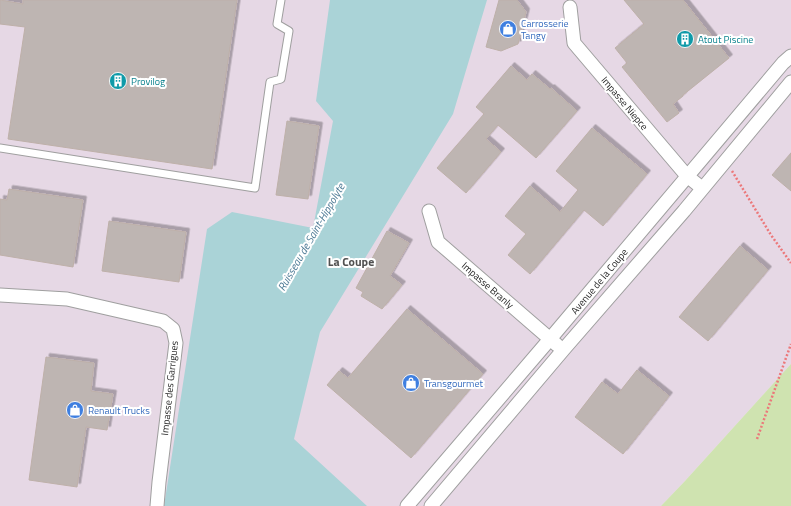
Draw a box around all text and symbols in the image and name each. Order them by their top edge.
place label: Carrosserie Tangy [521,16,569,43]
shop icon: Carrosserie Tangy [498,19,518,39]
building icon: Atout Piscine [675,29,695,49]
place label: Atout Piscine [698,32,753,47]
building icon: Provilog [108,71,128,91]
street label: Impasse Niepce [598,73,652,134]
place label: Provilog [131,74,165,89]
water label: Ruisseau de Saint-Hippolyte [274,179,349,294]
street label: Avenue de la Coupe [567,245,631,317]
district label: La Coupe [328,252,374,271]
street label: Impasse Branly [458,258,517,312]
street label: Impasse des Garrigues [157,340,182,436]
shop icon: Transgourmet [401,373,421,393]
place label: Transgourmet [424,376,483,391]
shop icon: Renault Trucks [65,400,85,420]
place label: Renault Trucks [88,403,150,418]

